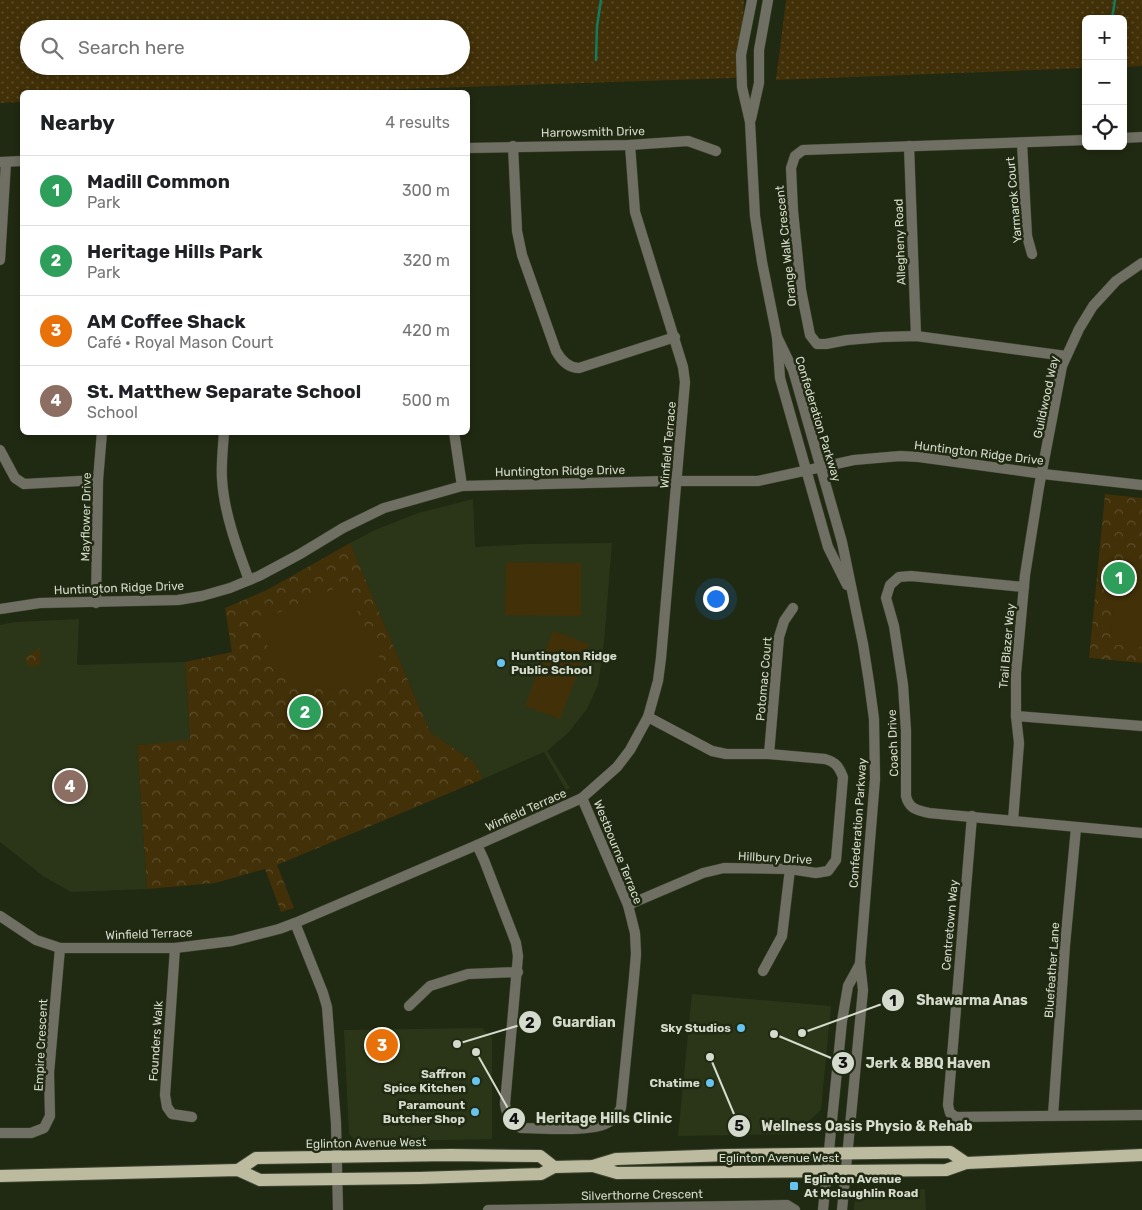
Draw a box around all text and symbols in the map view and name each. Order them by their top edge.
map controls [1082,15,1127,150]
button: + [1082,15,1127,60]
search box [20,20,470,75]
icon: search [38,34,66,62]
text: Search here [78,36,185,59]
button: − [1082,60,1127,105]
button: locate [1082,105,1127,150]
text: Nearby [40,110,115,135]
text: 4 results [385,113,450,132]
street label: Harrowsmith Drive [541,124,645,140]
street label: Yarmarok Court [1003,156,1025,244]
text: Madill Common [87,170,230,193]
text: 1 [52,181,60,200]
text: 300 m [402,181,450,200]
street label: Orange Walk Crescent [773,185,799,307]
text: Park [87,193,120,212]
street label: Allegheny Road [891,199,909,285]
text: Heritage Hills Park [87,240,263,263]
text: 2 [51,251,61,270]
text: 320 m [403,251,450,270]
text: Park [87,263,120,282]
text: AM Coffee Shack [87,310,246,333]
text: 3 [51,321,61,340]
text: 420 m [402,321,450,340]
text: Café · Royal Mason Court [87,333,273,352]
street label: Guildwood Way [1030,354,1062,440]
street label: Confederation Parkway [792,355,844,484]
text: St. Matthew Separate School [87,380,361,403]
text: 4 [51,391,61,410]
text: 500 m [402,391,450,410]
street label: Winfield Terrace [657,401,679,489]
text: School [87,403,138,422]
street label: Huntington Ridge Drive [913,438,1045,468]
street label: Huntington Ridge Drive [495,463,626,479]
street label: Mayflower Drive [78,472,94,562]
pin: 1 [1103,559,1135,597]
street label: Huntington Ridge Drive [54,579,185,597]
your location [703,586,729,612]
street label: Trail Blazer Way [996,602,1018,689]
street label: Potomac Court [753,636,775,722]
place label: Huntington Ridge Public School [511,649,617,677]
marker: Huntington Ridge Public School [495,657,507,669]
pin: 2 [289,693,321,731]
street label: Coach Drive [885,709,901,777]
street label: Confederation Parkway [846,757,870,889]
pin: 4 [54,767,86,805]
street label: Winfield Terrace [483,786,569,834]
street label: Westbourne Terrace [591,798,645,906]
street label: Hillbury Drive [738,849,813,867]
street label: Centretown Way [939,879,961,971]
street label: Bluefeather Lane [1042,921,1062,1018]
street label: Winfield Terrace [105,925,193,943]
callout: Shawarma Anas [881,986,1038,1015]
text: 1 [889,992,897,1010]
text: Shawarma Anas [916,992,1028,1009]
street label: Empire Crescent [32,998,50,1092]
street label: Founders Walk [146,999,166,1082]
callout: Guardian [517,1008,626,1037]
text: 2 [525,1014,535,1032]
text: Guardian [552,1014,616,1031]
place label: Sky Studios [660,1021,731,1035]
marker: Sky Studios [735,1022,747,1034]
pin: 3 [366,1026,398,1064]
callout: Jerk & BBQ Haven [831,1048,1001,1077]
text: 3 [838,1054,848,1072]
text: Jerk & BBQ Haven [865,1055,991,1072]
place label: Saffron Spice Kitchen [384,1067,466,1095]
marker: Saffron Spice Kitchen [470,1075,482,1087]
place label: Chatime [650,1076,700,1090]
marker: Chatime [704,1077,716,1089]
place label: Paramount Butcher Shop [383,1098,465,1126]
callout: Heritage Hills Clinic [501,1104,683,1133]
marker: Paramount Butcher Shop [469,1106,481,1118]
text: 4 [509,1110,519,1128]
text: Heritage Hills Clinic [536,1110,672,1127]
callout: Wellness Oasis Physio & Rehab [726,1111,983,1140]
text: 5 [734,1117,744,1135]
text: Wellness Oasis Physio & Rehab [761,1118,973,1135]
street label: Eglinton Avenue West [306,1135,427,1151]
street label: Eglinton Avenue West [719,1151,840,1165]
place label: Eglinton Avenue At Mclaughlin Road [804,1172,918,1200]
marker: Eglinton Avenue At Mclaughlin Road [788,1180,800,1192]
street label: Silverthorne Crescent [581,1187,703,1203]

